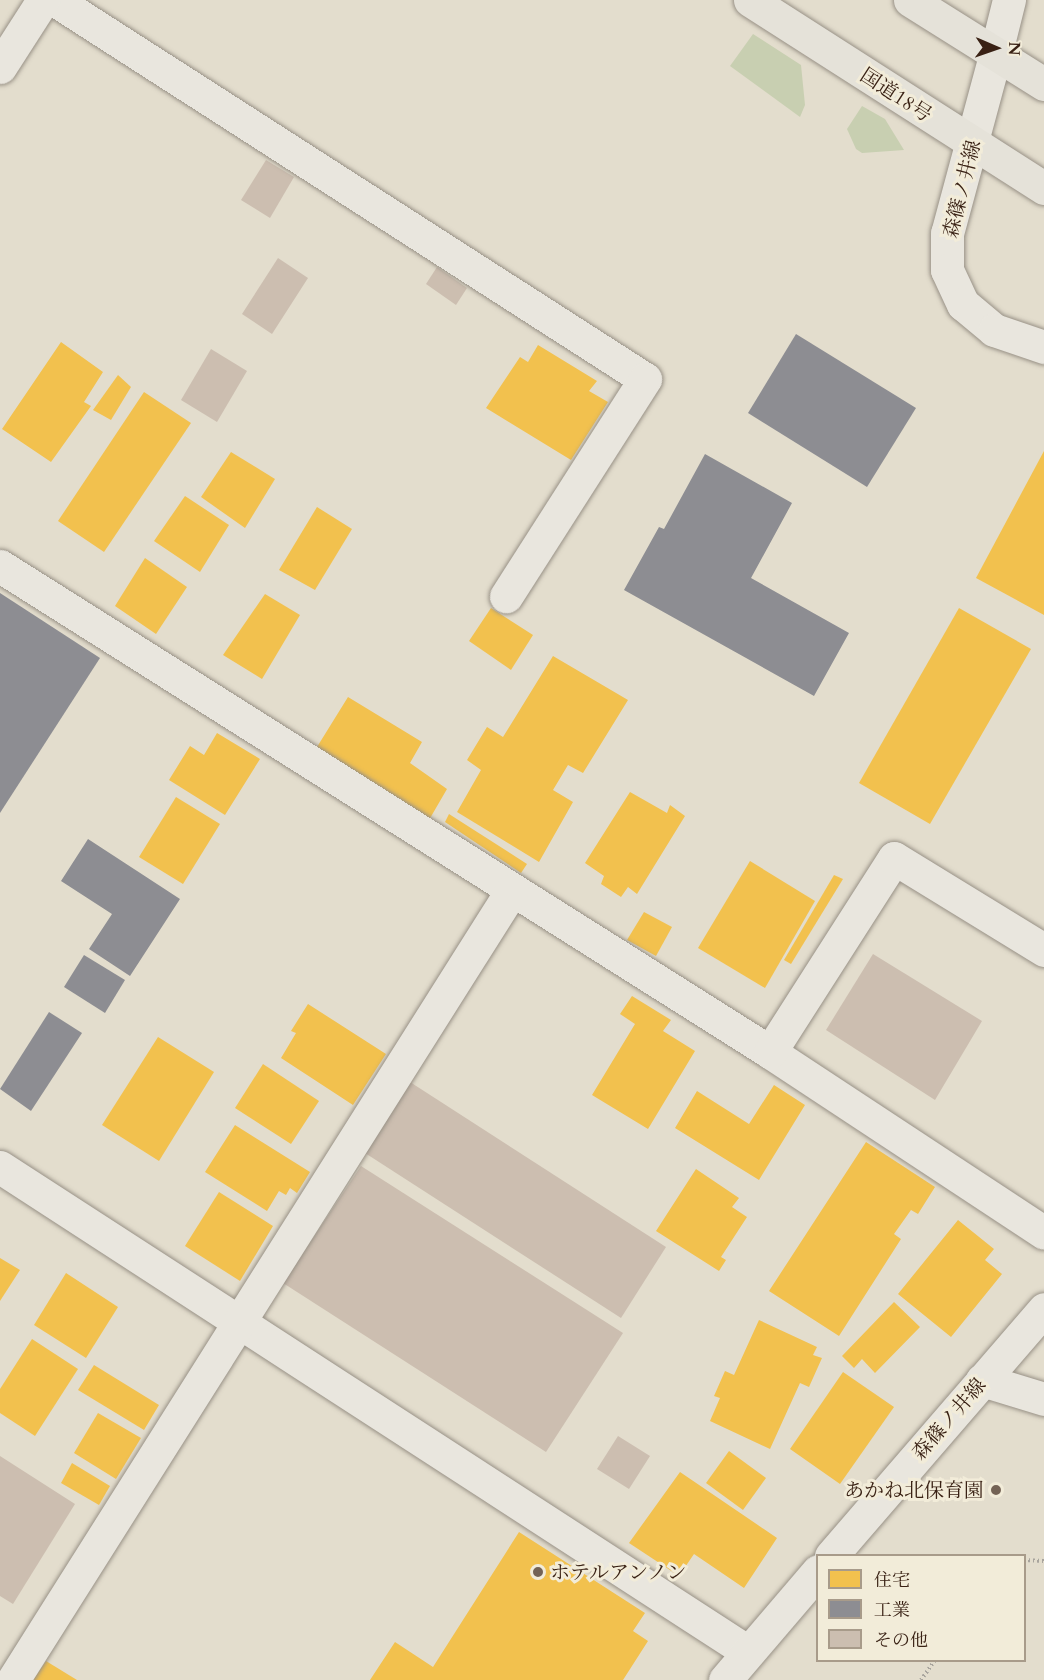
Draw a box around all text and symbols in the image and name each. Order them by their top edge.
north arrow [966,18,1026,78]
text: N [1003,41,1025,56]
street label: 国道18号 [856,63,936,127]
street label: 森篠ノ井線 [938,138,986,240]
street label: 森篠ノ井線 [907,1373,991,1465]
place label: あかね北保育園 [844,1478,984,1502]
marker: あかね北保育園 [989,1483,1003,1497]
legend [816,1554,1026,1662]
place label: ホテルアンノン [550,1560,690,1584]
marker: ホテルアンノン [531,1565,545,1579]
text: 住宅 [874,1568,910,1593]
text: 工業 [874,1598,910,1623]
text: その他 [874,1628,928,1653]

